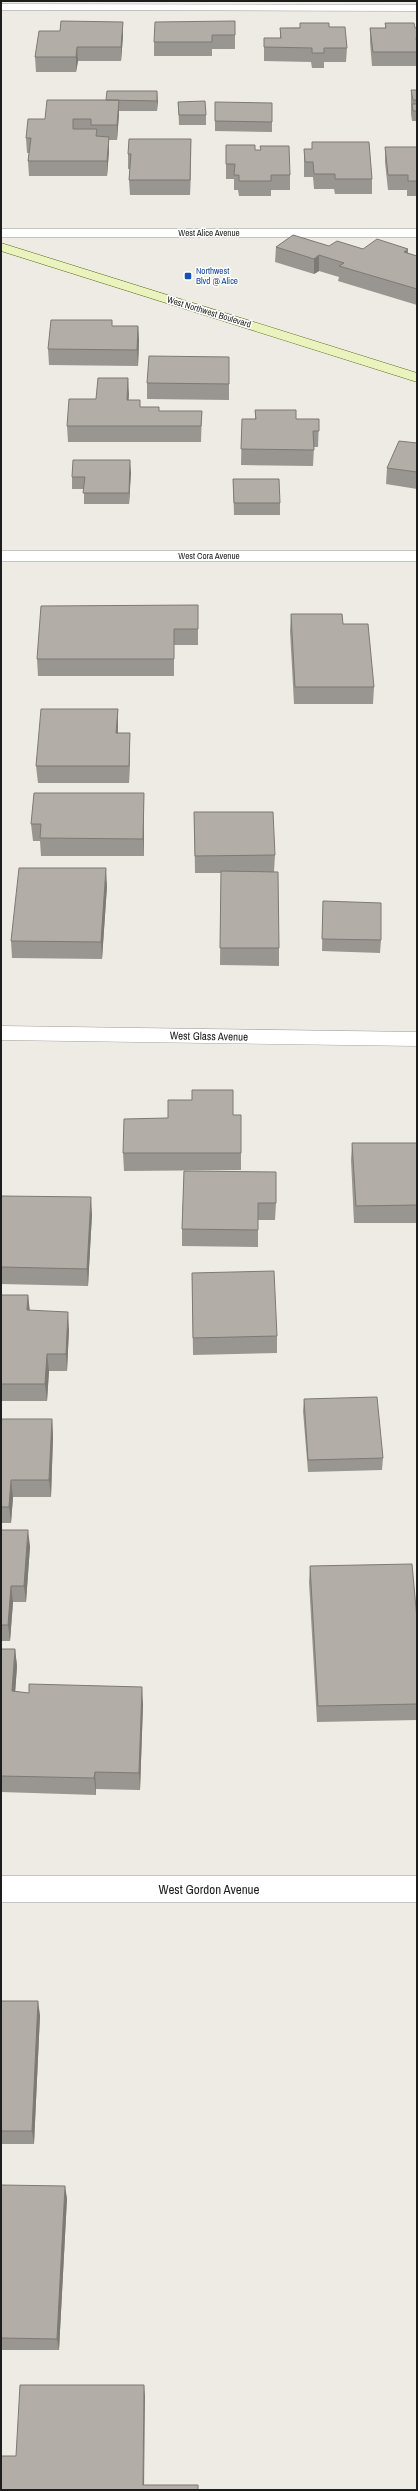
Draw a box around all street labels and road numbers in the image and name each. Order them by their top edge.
street label: West Alice Avenue [178,227,240,239]
street label: West Northwest Boulevard [166,294,252,330]
street label: West Cora Avenue [178,550,240,562]
street label: West Glass Avenue [170,1028,248,1044]
street label: West Gordon Avenue [159,1881,260,1898]

